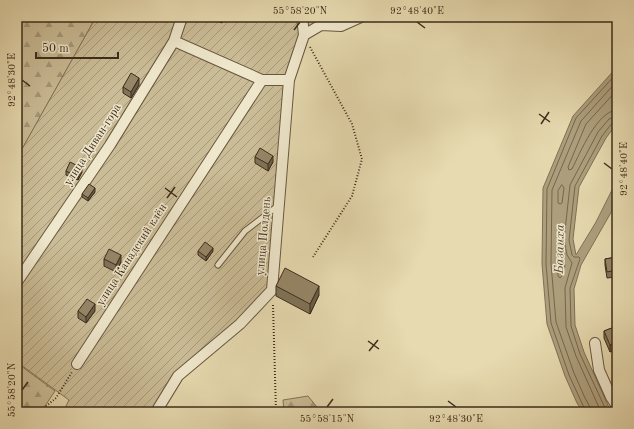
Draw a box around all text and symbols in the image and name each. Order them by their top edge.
text: 55°58'20"N [273,6,328,16]
text: 92°48'40"E [390,6,444,16]
scale bar [36,34,118,60]
text: 50 m [42,42,69,55]
text: 92°48'30"E [7,53,17,107]
street label: улица Диван-гора [62,102,124,188]
text: 92°48'40"E [619,142,629,196]
street label: улица Полдень [255,196,273,276]
street label: улица Канадский клён [95,202,170,308]
water label: Базаиха [553,224,567,275]
text: 55°58'20"N [7,362,17,417]
text: 55°58'15"N [300,414,355,424]
text: 92°48'30"E [429,414,483,424]

